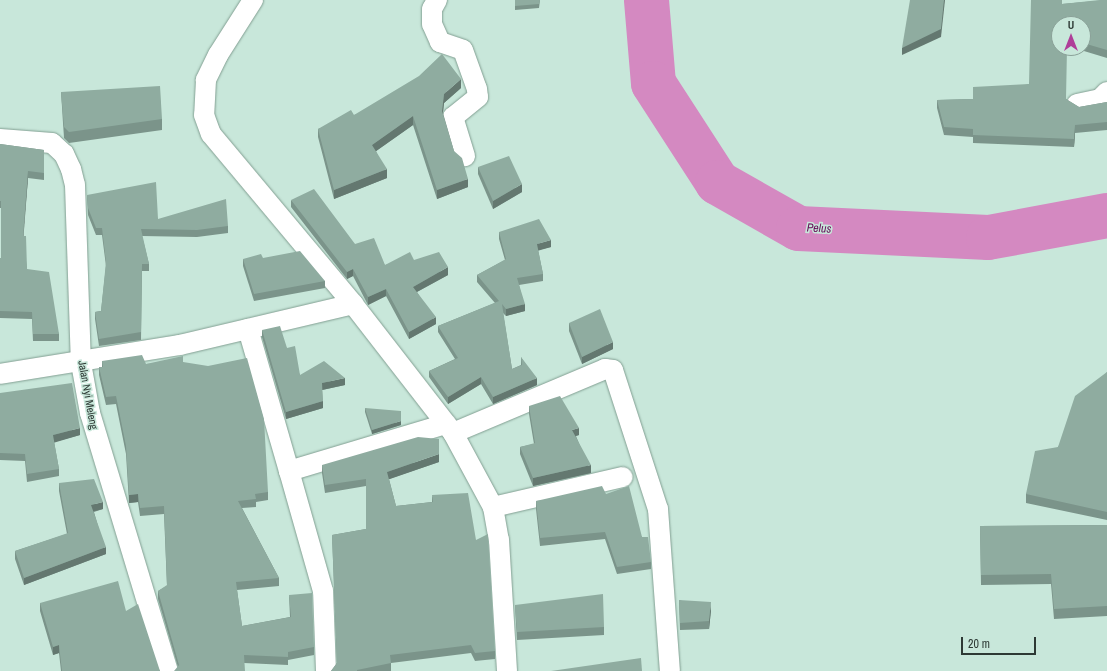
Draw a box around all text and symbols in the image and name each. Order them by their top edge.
north arrow [1051,16,1091,56]
text: U [1068,18,1074,32]
water label: Pelus [806,221,832,237]
street label: Jalan Nyi Meleng [75,360,101,430]
scale bar [963,629,1038,655]
text: 20 m [968,636,990,652]

